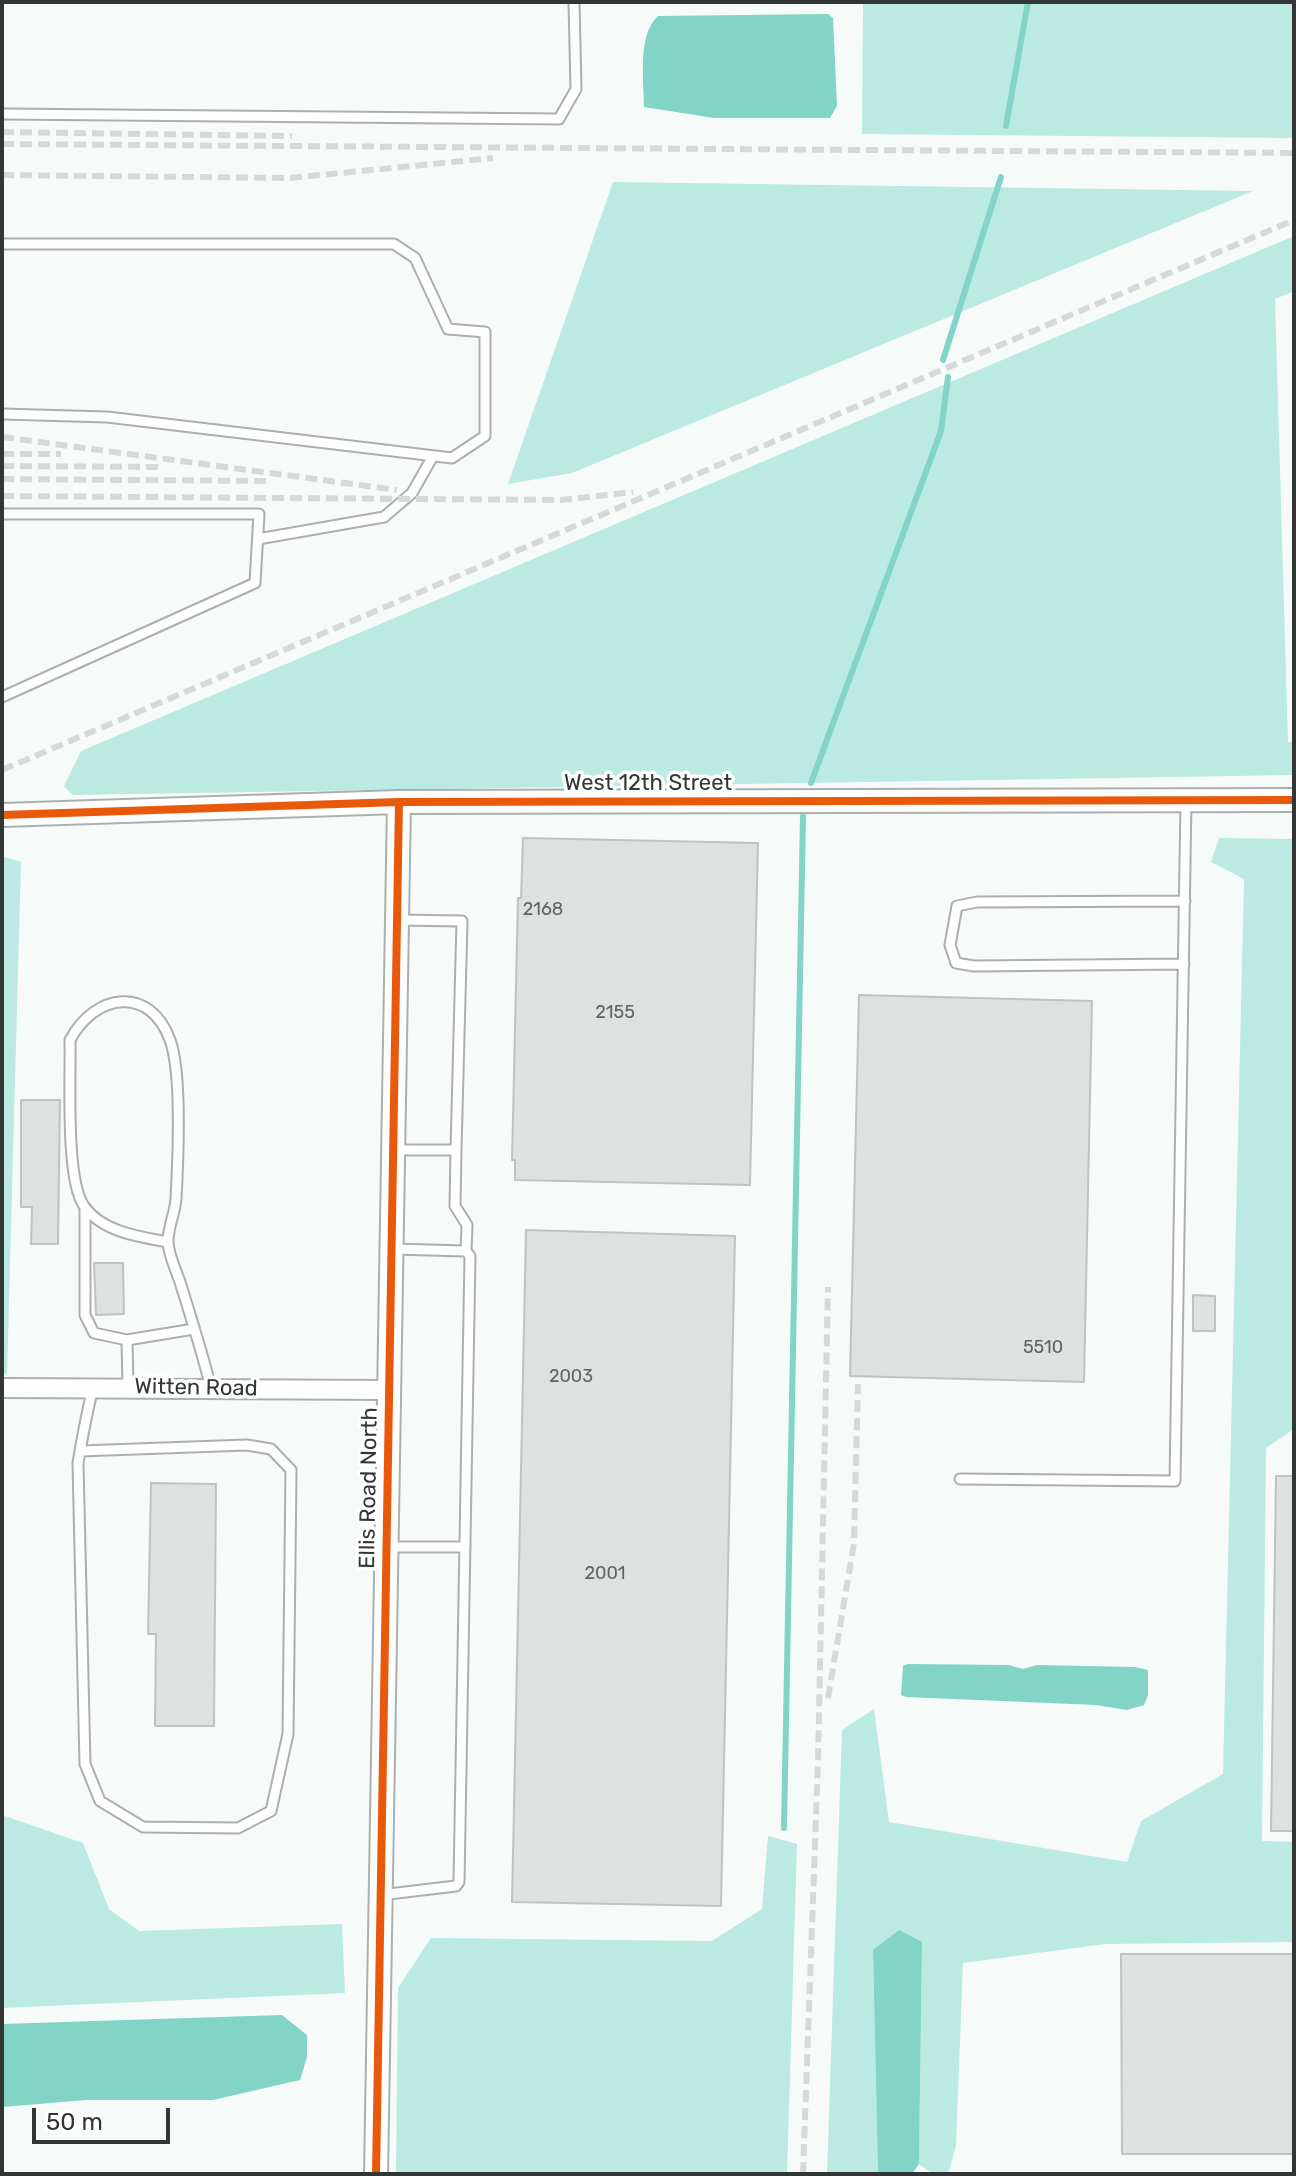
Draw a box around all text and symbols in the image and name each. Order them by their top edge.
street label: West 12th Street [564,771,732,797]
house number: 2168 [523,899,563,921]
house number: 2155 [595,1002,635,1024]
house number: 5510 [1023,1337,1063,1359]
house number: 2003 [549,1366,593,1388]
street label: Witten Road [134,1374,258,1402]
street label: Ellis Road North [354,1407,384,1569]
house number: 2001 [584,1563,626,1585]
scale bar [36,2092,174,2142]
text: 50 m [46,2108,103,2136]

